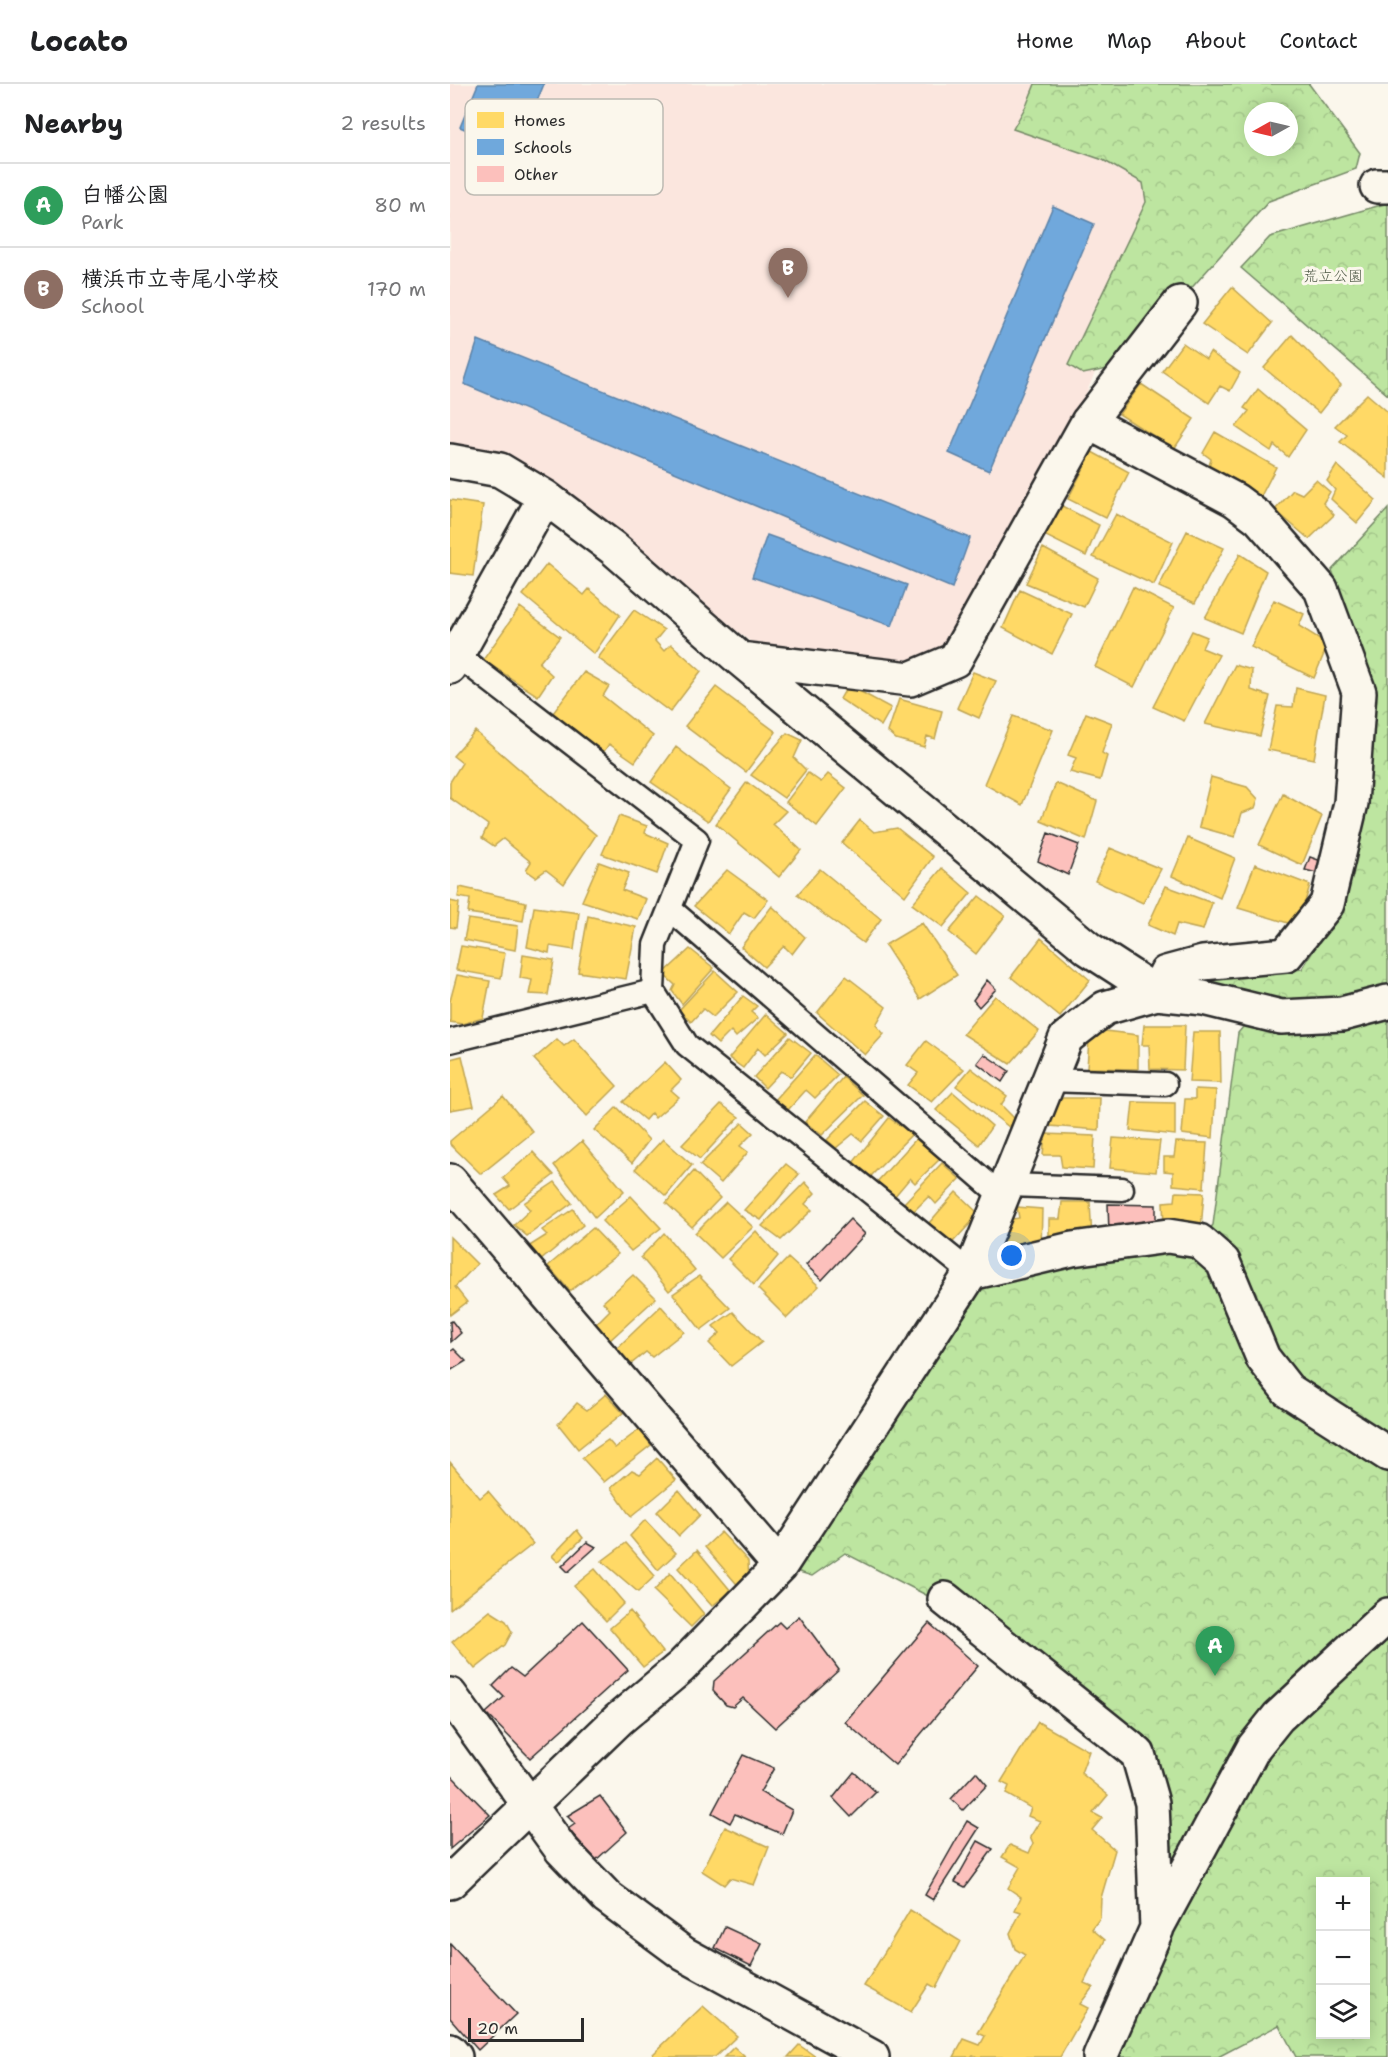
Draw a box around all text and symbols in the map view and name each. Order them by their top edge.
text: Locato [30,22,128,60]
text: Home [1016,27,1074,55]
text: Map [1107,27,1152,55]
text: About [1185,27,1246,55]
text: Contact [1279,27,1358,55]
legend [465,99,663,195]
north arrow [1244,102,1298,156]
text: Nearby [24,106,123,141]
text: 2 results [340,110,426,136]
text: Homes [514,110,566,131]
text: Schools [514,137,572,158]
text: Other [514,164,558,185]
text: 白幡公園 [81,180,169,209]
text: A [36,192,51,218]
text: 80 m [374,192,426,218]
text: Park [81,209,124,235]
pin: B [768,248,808,298]
text: 横浜市立寺尾小学校 [81,264,279,293]
park label: 荒立公園 [1303,266,1363,286]
text: B [37,276,50,302]
text: 170 m [367,276,426,302]
text: School [81,293,144,319]
your location [997,1241,1026,1270]
pin: A [1196,1626,1234,1676]
map controls [1316,1877,1370,2039]
button: + [1316,1877,1370,1931]
button: − [1316,1931,1370,1985]
button: layers [1316,1985,1370,2039]
scale bar [468,2015,584,2042]
text: 20 m [477,2018,518,2039]

